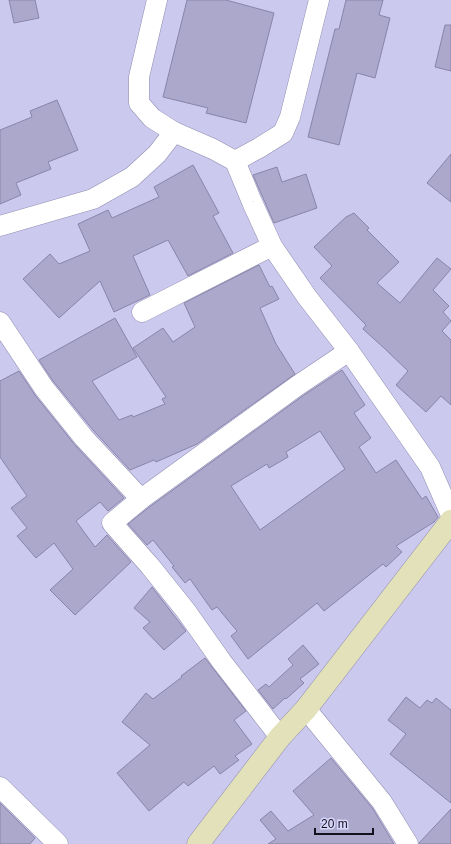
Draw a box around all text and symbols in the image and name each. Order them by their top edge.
scale bar [315,810,373,836]
text: 20 m [321,817,348,831]

